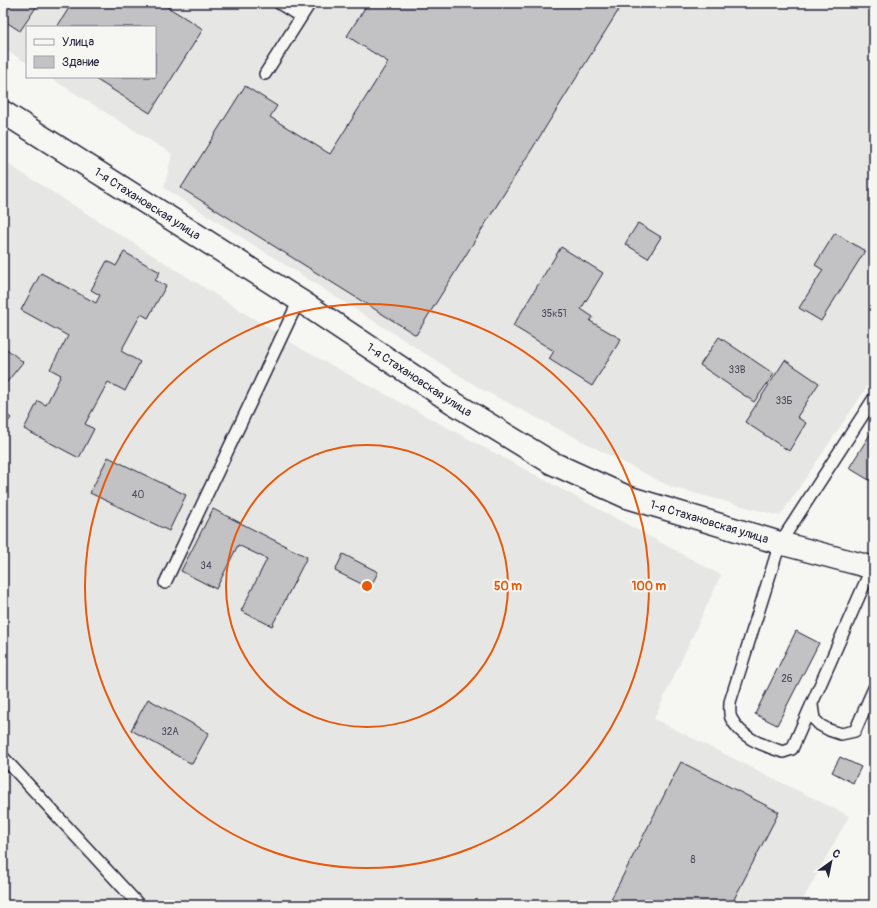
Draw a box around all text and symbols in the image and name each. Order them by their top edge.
legend [26,26,156,78]
text: Улица [62,35,94,50]
text: Здание [62,55,99,70]
street label: 1-я Стахановская улица [91,165,203,244]
house number: 35к51 [541,308,567,320]
street label: 1-я Стахановская улица [363,340,475,421]
house number: 33В [729,364,746,376]
house number: 33Б [775,395,793,407]
house number: 40 [132,489,144,501]
street label: 1-я Стахановская улица [648,497,771,547]
house number: 34 [200,560,212,572]
centre of rings [360,579,374,593]
text: 50 m [494,579,522,594]
text: 100 m [632,579,667,594]
house number: 26 [781,673,793,685]
house number: 32А [161,726,179,738]
north arrow [811,842,851,882]
text: С [830,847,843,861]
house number: 8 [690,854,696,866]

